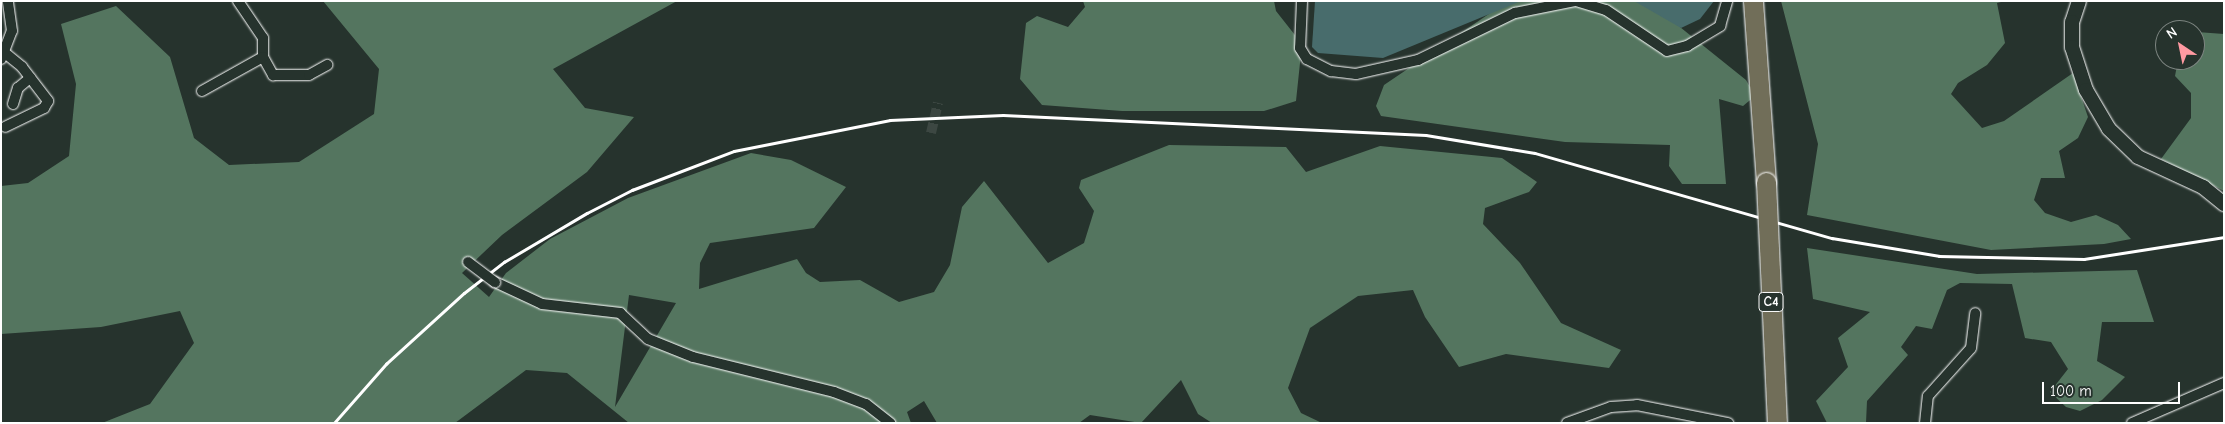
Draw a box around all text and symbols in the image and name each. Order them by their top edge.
north arrow [2155,20,2205,70]
text: N [2163,23,2180,43]
road number: C4 [1758,290,1784,314]
scale bar [2045,372,2182,404]
text: 100 m [2050,382,2092,400]

